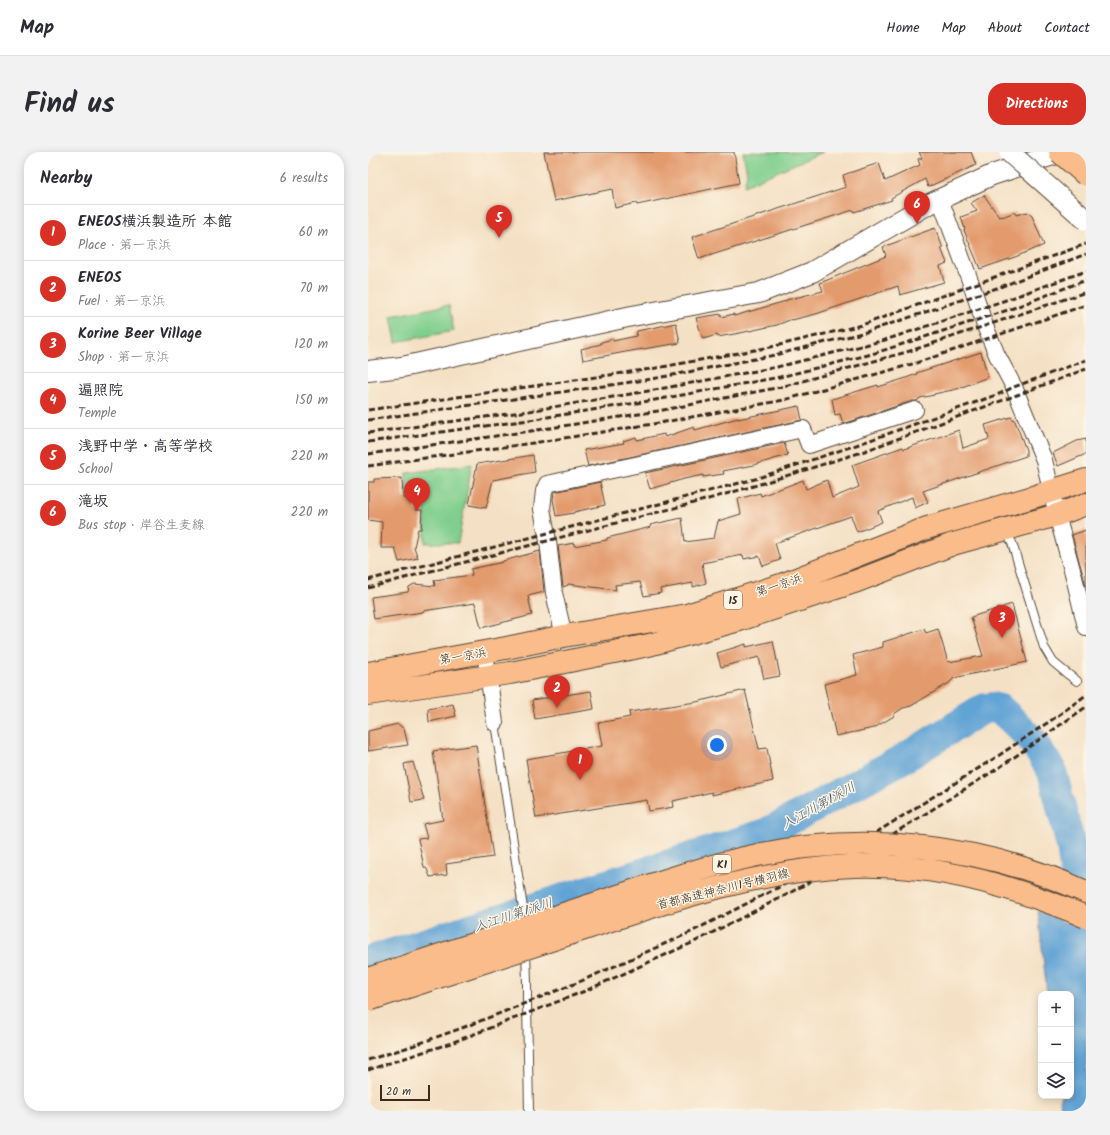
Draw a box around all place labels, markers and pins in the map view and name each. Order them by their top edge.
pin: 6 [904,191,930,224]
pin: 5 [486,205,512,238]
pin: 4 [404,478,430,511]
pin: 3 [989,605,1015,638]
pin: 2 [544,675,570,708]
pin: 1 [567,747,593,780]

